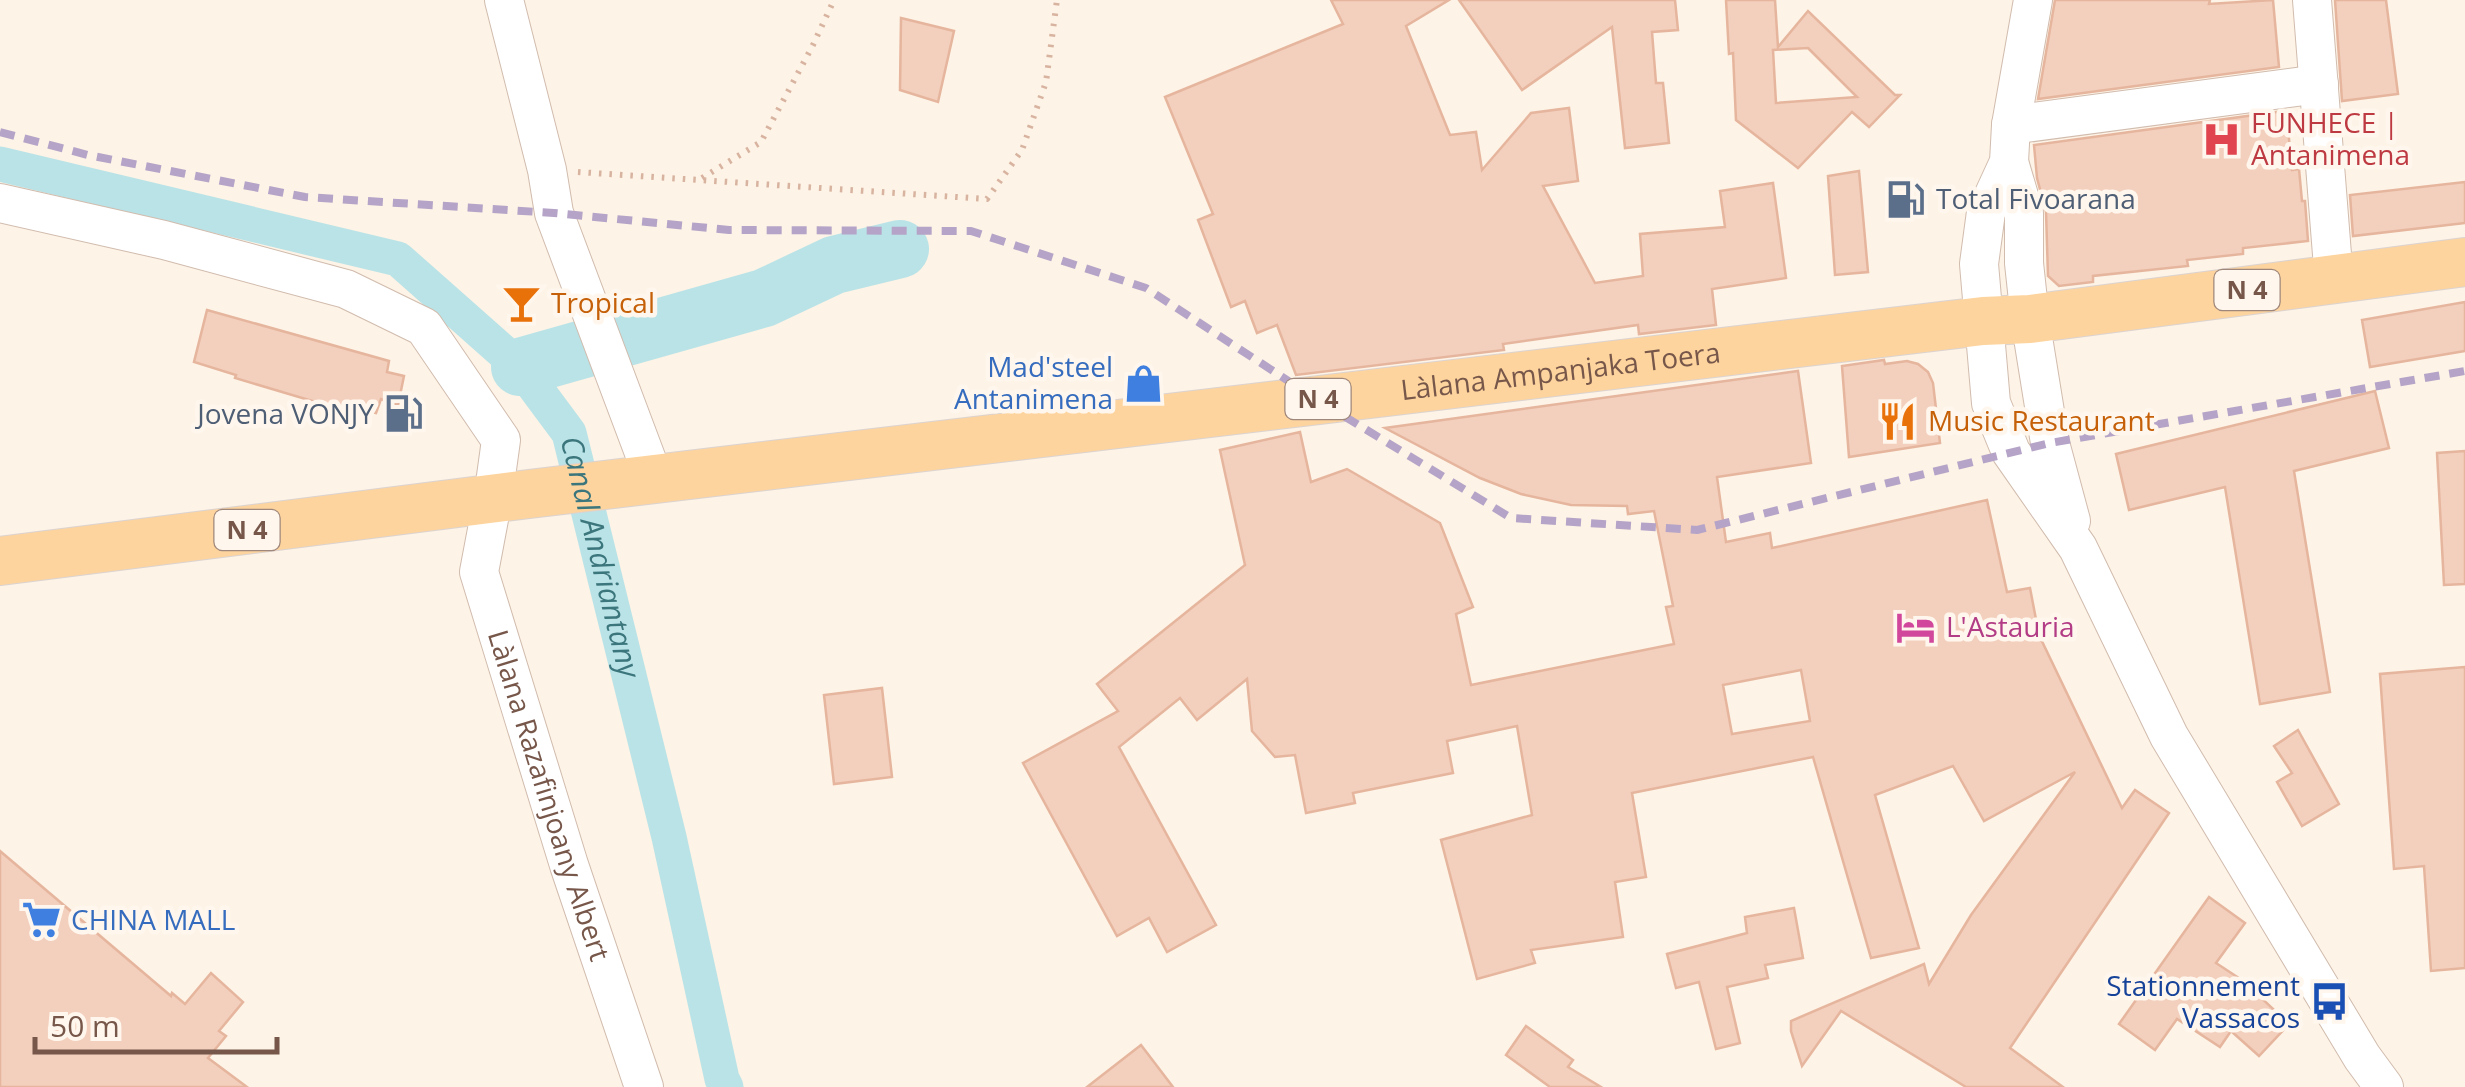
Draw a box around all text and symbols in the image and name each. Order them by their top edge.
place label: FUNHECE | Antanimena [2251,103,2410,173]
hospital icon: FUNHECE | Antanimena [2200,118,2242,160]
fuel station icon: Total Fivoarana [1885,178,1927,220]
place label: Total Fivoarana [1936,179,2136,217]
road number: N 4 [2214,270,2280,310]
bar icon: Tropical [500,282,542,324]
place label: Tropical [551,283,655,321]
street label: Làlana Ampanjaka Toera [1398,332,1722,408]
place label: Mad'steel Antanimena [954,347,1113,417]
shop icon: Mad'steel Antanimena [1122,362,1164,404]
road number: N 4 [1286,379,1350,419]
fuel station icon: Jovena VONJY [383,393,425,435]
place label: Jovena VONJY [194,394,374,432]
restaurant icon: Music Restaurant [1877,400,1919,442]
place label: Music Restaurant [1928,401,2155,439]
water label: Canal Andriantany [552,432,651,684]
road number: N 4 [214,510,280,550]
hotel icon: L'Astauria [1895,606,1937,648]
place label: L'Astauria [1946,607,2075,645]
street label: Làlana Razafinjoany Albert [480,625,620,966]
supermarket icon: CHINA MALL [20,899,62,941]
place label: CHINA MALL [71,900,235,938]
place label: Stationnement Vassacos [2106,966,2300,1036]
bus stop icon: Stationnement Vassacos [2309,981,2351,1023]
scale bar [35,992,278,1054]
text: 50 m [50,1005,120,1046]

